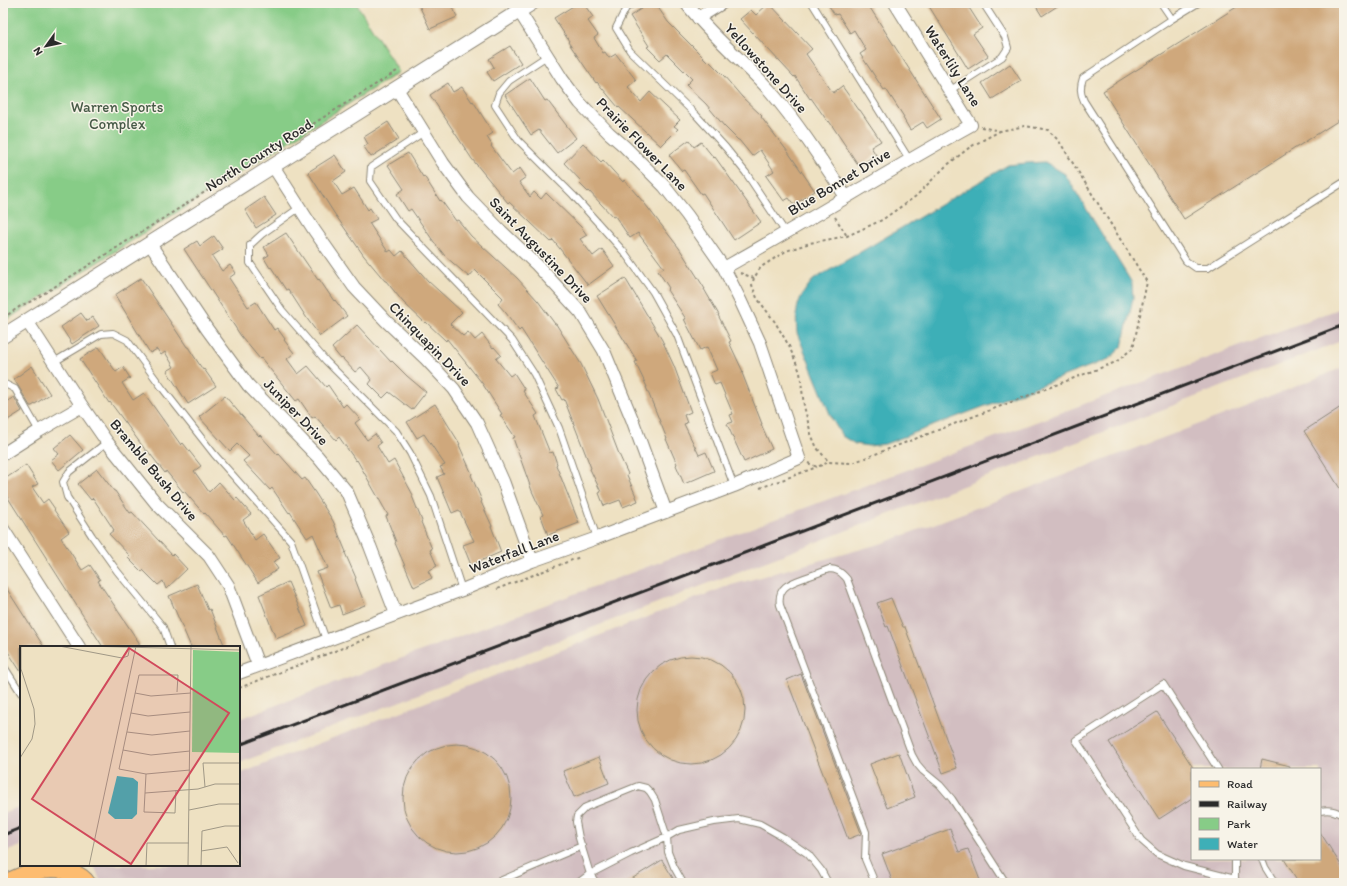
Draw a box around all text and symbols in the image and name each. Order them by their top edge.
street label: Yellowstone Drive [721,19,811,117]
street label: Waterlily Lane [921,22,985,110]
north arrow [26,26,66,66]
text: N [31,45,46,58]
street label: Prairie Flower Lane [593,93,691,195]
park label: Warren Sports Complex [71,98,164,133]
street label: North County Road [202,114,317,195]
street label: Blue Bonnet Drive [785,144,893,220]
street label: Saint Augustine Drive [486,193,596,307]
street label: Chinquapin Drive [385,298,475,390]
street label: Juniper Drive [260,375,332,449]
street label: Bramble Bush Drive [106,415,202,525]
street label: Waterfall Lane [467,527,561,577]
inset map [20,646,240,866]
legend [1191,768,1321,860]
text: Road [1227,777,1253,791]
text: Railway [1227,797,1267,811]
text: Park [1227,817,1251,831]
text: Water [1227,837,1258,851]

